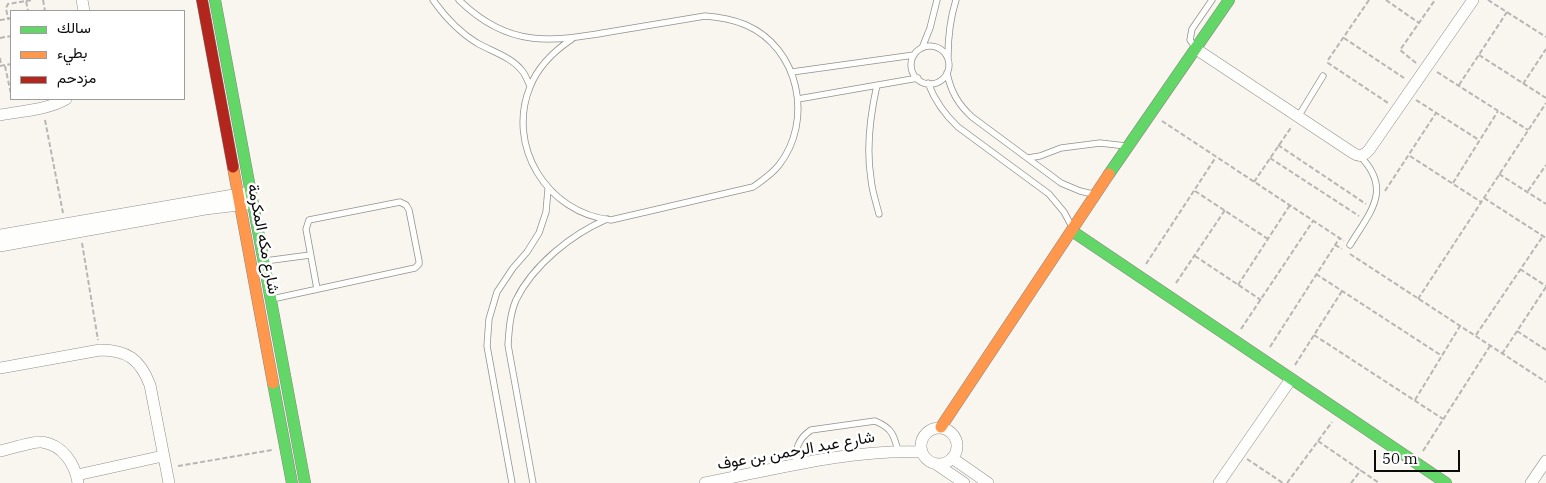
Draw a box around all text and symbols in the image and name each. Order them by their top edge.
legend [10,10,185,100]
text: سالك [57,18,91,37]
text: بطيء [57,43,87,62]
text: مزدحم [57,68,96,87]
street label: شارع مكه المكرمة [243,182,283,296]
street label: شارع عبد الرحمن بن عوف [716,428,876,474]
scale bar [1376,440,1462,472]
text: 50 m [1382,449,1418,468]

